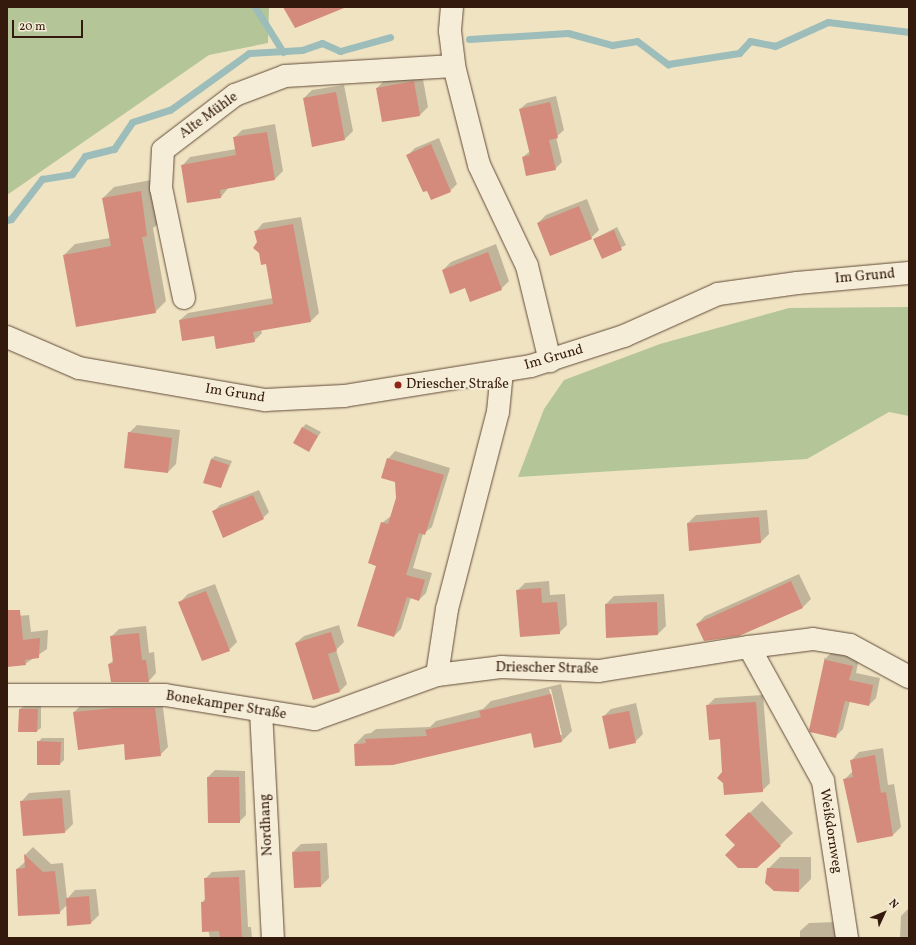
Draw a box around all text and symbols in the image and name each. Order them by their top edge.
scale bar [14,12,85,38]
text: 20 m [19,19,46,35]
street label: Alte Mühle [177,89,241,143]
street label: Im Grund [834,266,896,288]
street label: Im Grund [523,342,585,374]
place label: Driescher Straße [406,377,509,393]
marker: Driescher Straße [393,380,403,390]
street label: Im Grund [204,381,266,407]
street label: Driescher Straße [495,660,599,678]
street label: Bonekamper Straße [164,688,288,724]
street label: Weißdornweg [815,787,845,875]
street label: Nordhang [257,793,277,857]
north arrow [864,893,904,933]
text: N [885,896,901,912]

